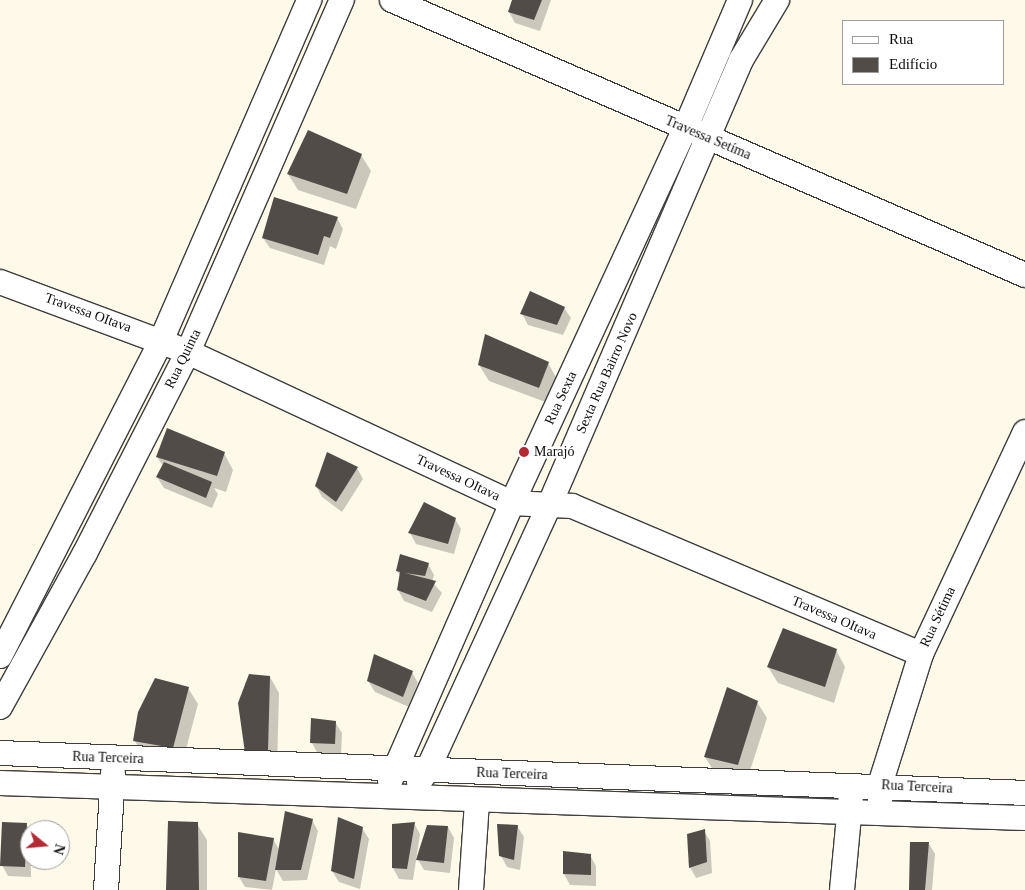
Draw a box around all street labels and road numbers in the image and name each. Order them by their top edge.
street label: Travessa Setíma [663,112,753,164]
street label: Travessa OItava [42,290,134,336]
street label: Sexta Rua Bairro Novo [573,310,641,436]
street label: Rua Quinta [161,326,205,392]
street label: Rua Sexta [541,369,581,427]
street label: Travessa OItava [413,451,503,505]
street label: Rua Sétima [917,584,959,650]
street label: Travessa OItava [789,593,879,643]
street label: Rua Terceira [72,748,144,768]
street label: Rua Terceira [476,764,548,784]
street label: Rua Terceira [881,777,953,797]

